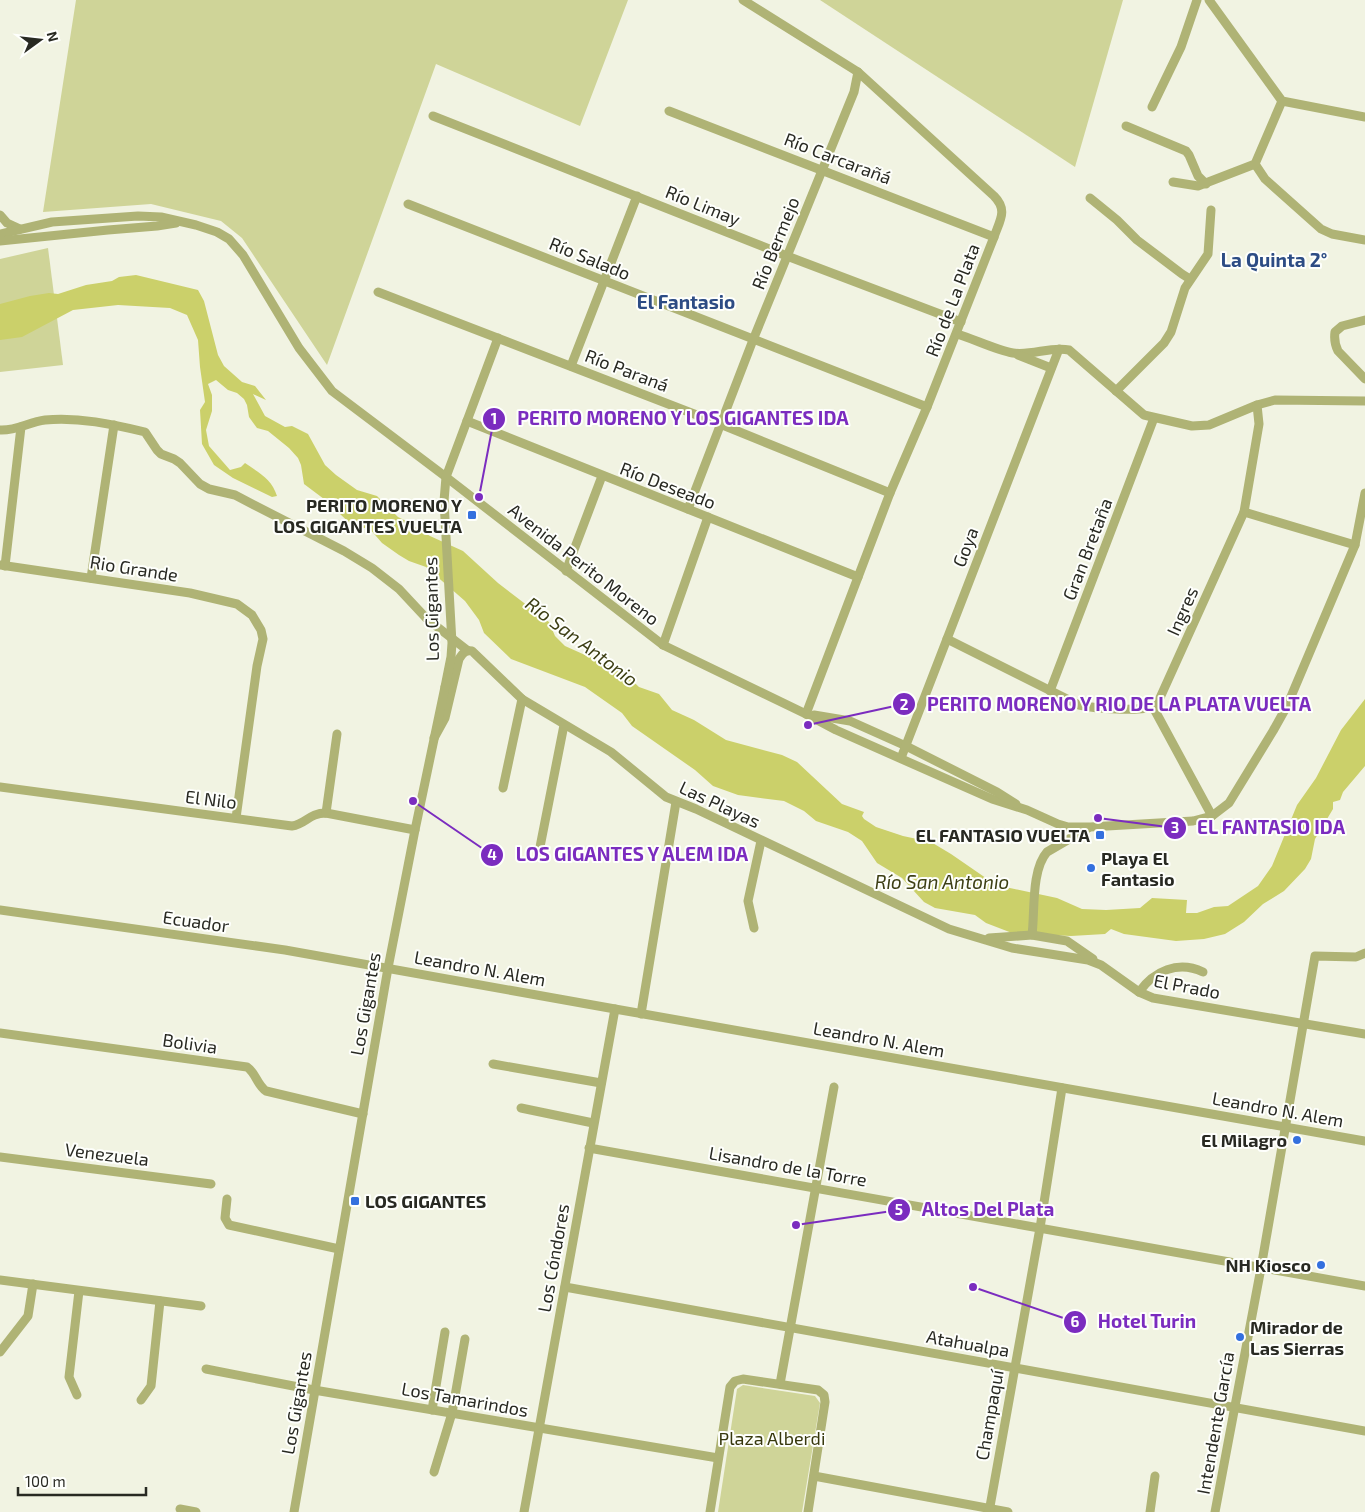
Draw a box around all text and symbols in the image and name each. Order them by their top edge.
north arrow [15,15,65,65]
text: N [44,29,63,44]
street label: Río Carcarañá [781,127,895,189]
street label: Río Limay [662,180,744,230]
street label: Río Bermejo [746,193,804,293]
street label: Río Salado [546,232,634,284]
street label: Río de La Plata [920,240,984,360]
district label: La Quinta 2° [1221,248,1327,272]
district label: El Fantasio [637,290,735,313]
street label: Río Paraná [582,344,672,396]
callout: PERITO MORENO Y LOS GIGANTES IDA [482,402,859,436]
text: PERITO MORENO Y LOS GIGANTES IDA [517,406,849,429]
text: 1 [491,409,497,427]
street label: Río Deseado [617,457,719,513]
place label: PERITO MORENO Y LOS GIGANTES VUELTA [273,494,462,537]
street label: Gran Bretaña [1057,495,1117,603]
street label: Avenida Perito Moreno [504,498,664,630]
marker: PERITO MORENO Y LOS GIGANTES VUELTA [466,509,478,521]
street label: Goya [947,524,983,570]
street label: Rio Grande [88,550,180,586]
street label: Los Gigantes [419,557,443,661]
street label: Ingres [1162,583,1202,639]
water label: Río San Antonio [521,591,643,691]
callout: PERITO MORENO Y RIO DE LA PLATA VUELTA [891,687,1322,721]
text: PERITO MORENO Y RIO DE LA PLATA VUELTA [927,692,1312,715]
text: 2 [900,695,909,713]
street label: Las Playas [676,776,764,832]
street label: El Nilo [184,785,238,813]
callout: EL FANTASIO IDA [1162,811,1356,845]
text: EL FANTASIO IDA [1197,815,1346,838]
text: 3 [1171,818,1179,836]
place label: EL FANTASIO VUELTA [916,824,1090,846]
marker: EL FANTASIO VUELTA [1094,829,1106,841]
callout: LOS GIGANTES Y ALEM IDA [480,838,759,872]
text: LOS GIGANTES Y ALEM IDA [516,842,749,865]
text: 4 [487,845,497,863]
place label: Playa El Fantasio [1101,847,1175,890]
marker: Playa El Fantasio [1085,862,1097,874]
water label: Río San Antonio [875,870,1009,893]
street label: Ecuador [161,905,231,937]
street label: Leandro N. Alem [413,946,547,990]
street label: Los Gigantes [345,951,385,1057]
street label: El Prado [1152,969,1222,1003]
street label: Leandro N. Alem [812,1017,946,1061]
street label: Bolivia [161,1028,219,1058]
street label: Leandro N. Alem [1211,1087,1345,1131]
place label: El Milagro [1201,1129,1287,1151]
marker: El Milagro [1291,1134,1303,1146]
street label: Venezuela [64,1138,150,1170]
street label: Lisandro de la Torre [707,1141,869,1191]
place label: LOS GIGANTES [365,1190,486,1212]
callout: Altos Del Plata [887,1193,1065,1227]
marker: LOS GIGANTES [349,1195,361,1207]
text: Altos Del Plata [922,1197,1054,1220]
text: 5 [895,1200,903,1218]
street label: Los Cóndores [533,1202,573,1314]
place label: NH Kiosco [1225,1254,1311,1276]
marker: NH Kiosco [1315,1259,1327,1271]
callout: Hotel Turin [1062,1305,1206,1339]
text: Hotel Turin [1098,1309,1196,1332]
text: 6 [1071,1312,1080,1330]
place label: Mirador de Las Sierras [1250,1316,1344,1359]
street label: Atahualpa [925,1325,1011,1361]
marker: Mirador de Las Sierras [1234,1331,1246,1343]
street label: Los Gigantes [276,1350,316,1456]
street label: Intendente García [1192,1350,1238,1496]
street label: Champaquí [970,1367,1008,1462]
street label: Los Tamarindos [400,1377,530,1421]
park label: Plaza Alberdi [719,1427,825,1449]
scale bar [18,1464,145,1496]
text: 100 m [25,1472,66,1490]

